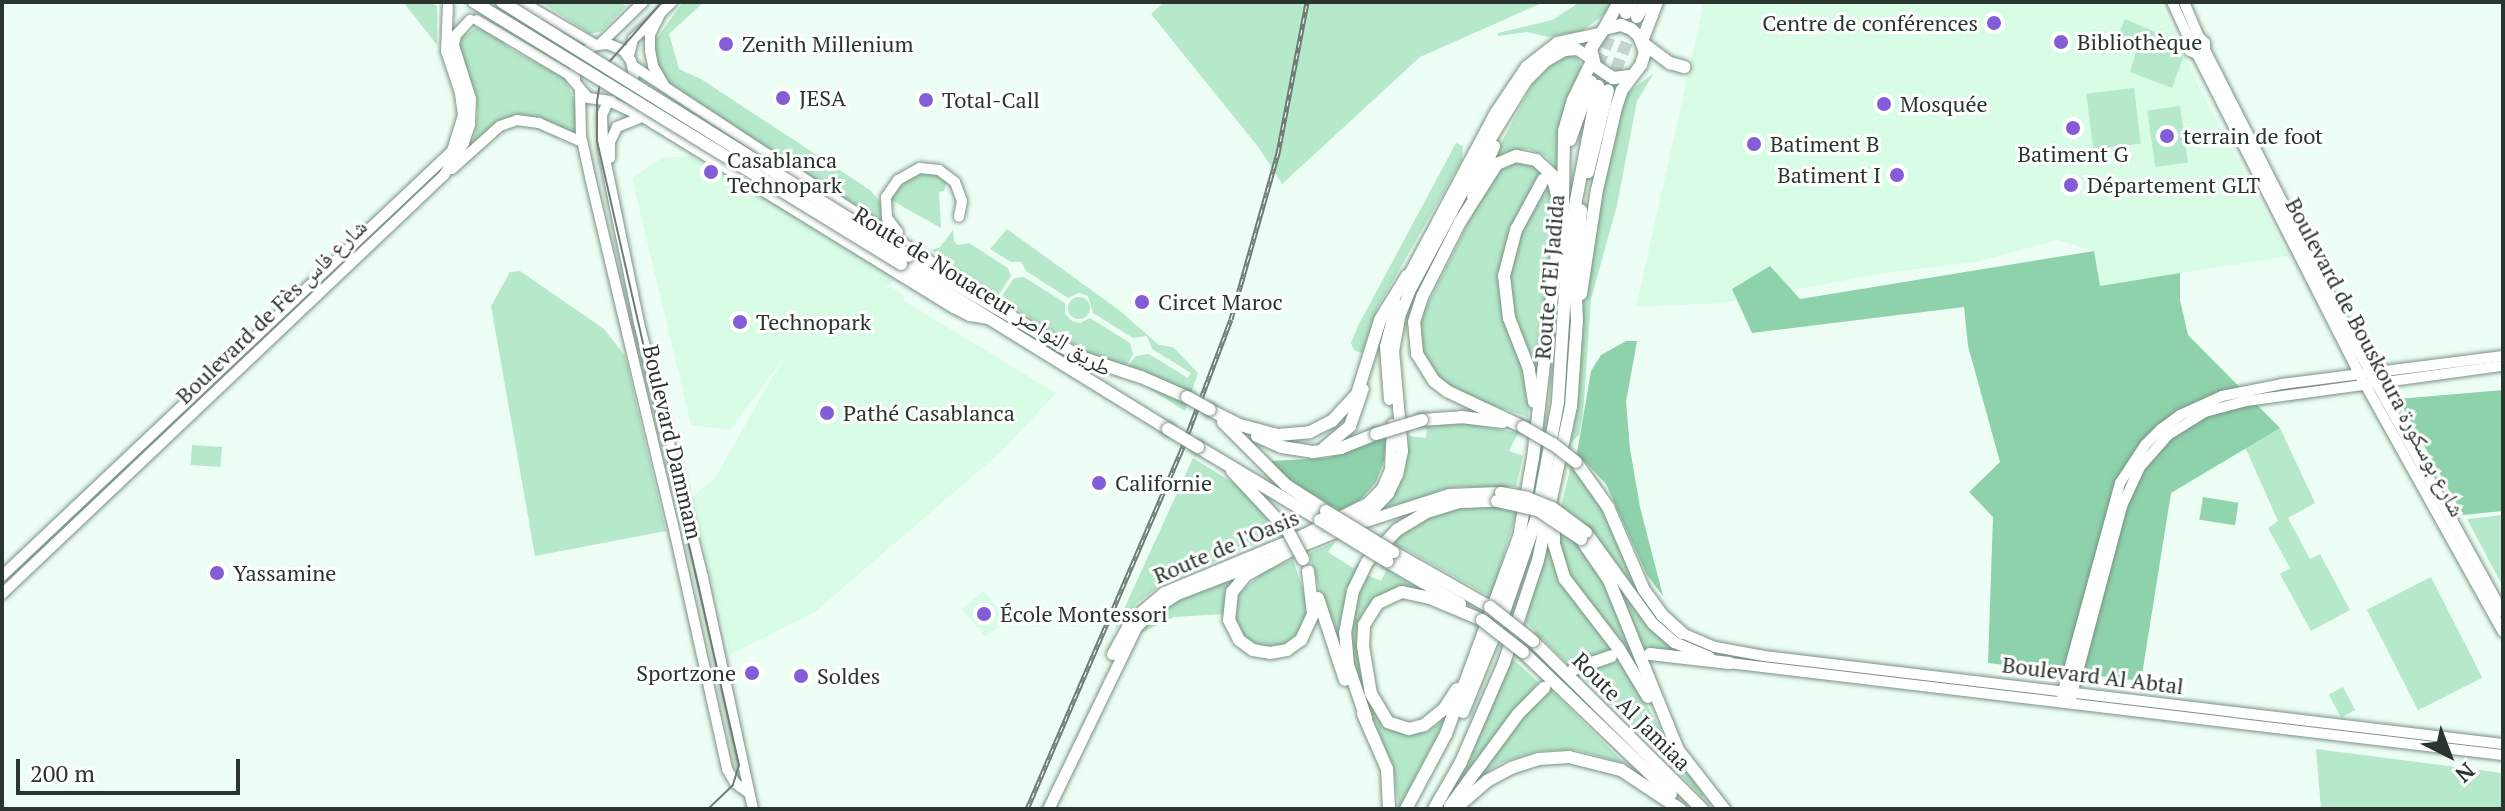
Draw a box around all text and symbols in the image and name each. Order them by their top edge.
place label: Centre de conférences [1762,10,1978,36]
marker: Centre de conférences [1985,14,2003,32]
place label: Bibliothèque [2077,29,2202,55]
place label: Zenith Millenium [742,31,913,57]
marker: Bibliothèque [2052,33,2070,51]
marker: Zenith Millenium [717,35,735,53]
place label: JESA [799,85,846,111]
place label: Total-Call [942,87,1040,113]
marker: JESA [774,89,792,107]
marker: Total-Call [917,91,935,109]
place label: Mosquée [1900,91,1988,117]
marker: Mosquée [1875,95,1893,113]
marker: Batiment G [2064,119,2082,137]
place label: terrain de foot [2183,123,2323,149]
marker: terrain de foot [2158,127,2176,145]
place label: Batiment B [1770,131,1880,157]
marker: Batiment B [1745,135,1763,153]
place label: Batiment G [2017,141,2129,167]
place label: Casablanca Technopark [727,146,842,198]
place label: Batiment I [1777,162,1881,188]
marker: Casablanca Technopark [702,163,720,181]
marker: Batiment I [1888,166,1906,184]
place label: Département GLT [2087,172,2260,198]
marker: Département GLT [2062,176,2080,194]
street label: Route d'El Jadida [1529,193,1569,361]
street label: Boulevard de Bouskoura شارع بوسكورة [2281,193,2471,521]
street label: Route de Nouaceur طريق النواصر [849,200,1117,382]
street label: Boulevard de Fès شارع فاس [170,213,372,409]
place label: Circet Maroc [1158,289,1283,315]
marker: Circet Maroc [1133,293,1151,311]
place label: Technopark [756,309,871,335]
marker: Technopark [731,313,749,331]
street label: Boulevard Dammam [638,342,708,542]
place label: Pathé Casablanca [843,400,1015,426]
marker: Pathé Casablanca [818,404,836,422]
place label: Californie [1115,470,1212,496]
marker: Californie [1090,474,1108,492]
street label: Route de l'Oasis [1149,503,1303,589]
place label: Yassamine [233,560,336,586]
marker: Yassamine [208,564,226,582]
place label: École Montessori [1000,601,1168,627]
marker: École Montessori [975,605,993,623]
street label: Route Al Jamiaa [1567,646,1697,776]
street label: Boulevard Al Abtal [2000,651,2186,699]
place label: Sportzone [636,660,736,686]
place label: Soldes [817,663,880,689]
marker: Sportzone [743,664,761,682]
marker: Soldes [792,667,810,685]
north arrow [2409,715,2489,795]
scale bar [20,743,244,793]
text: 200 m [30,757,95,789]
text: N [2449,757,2481,790]

